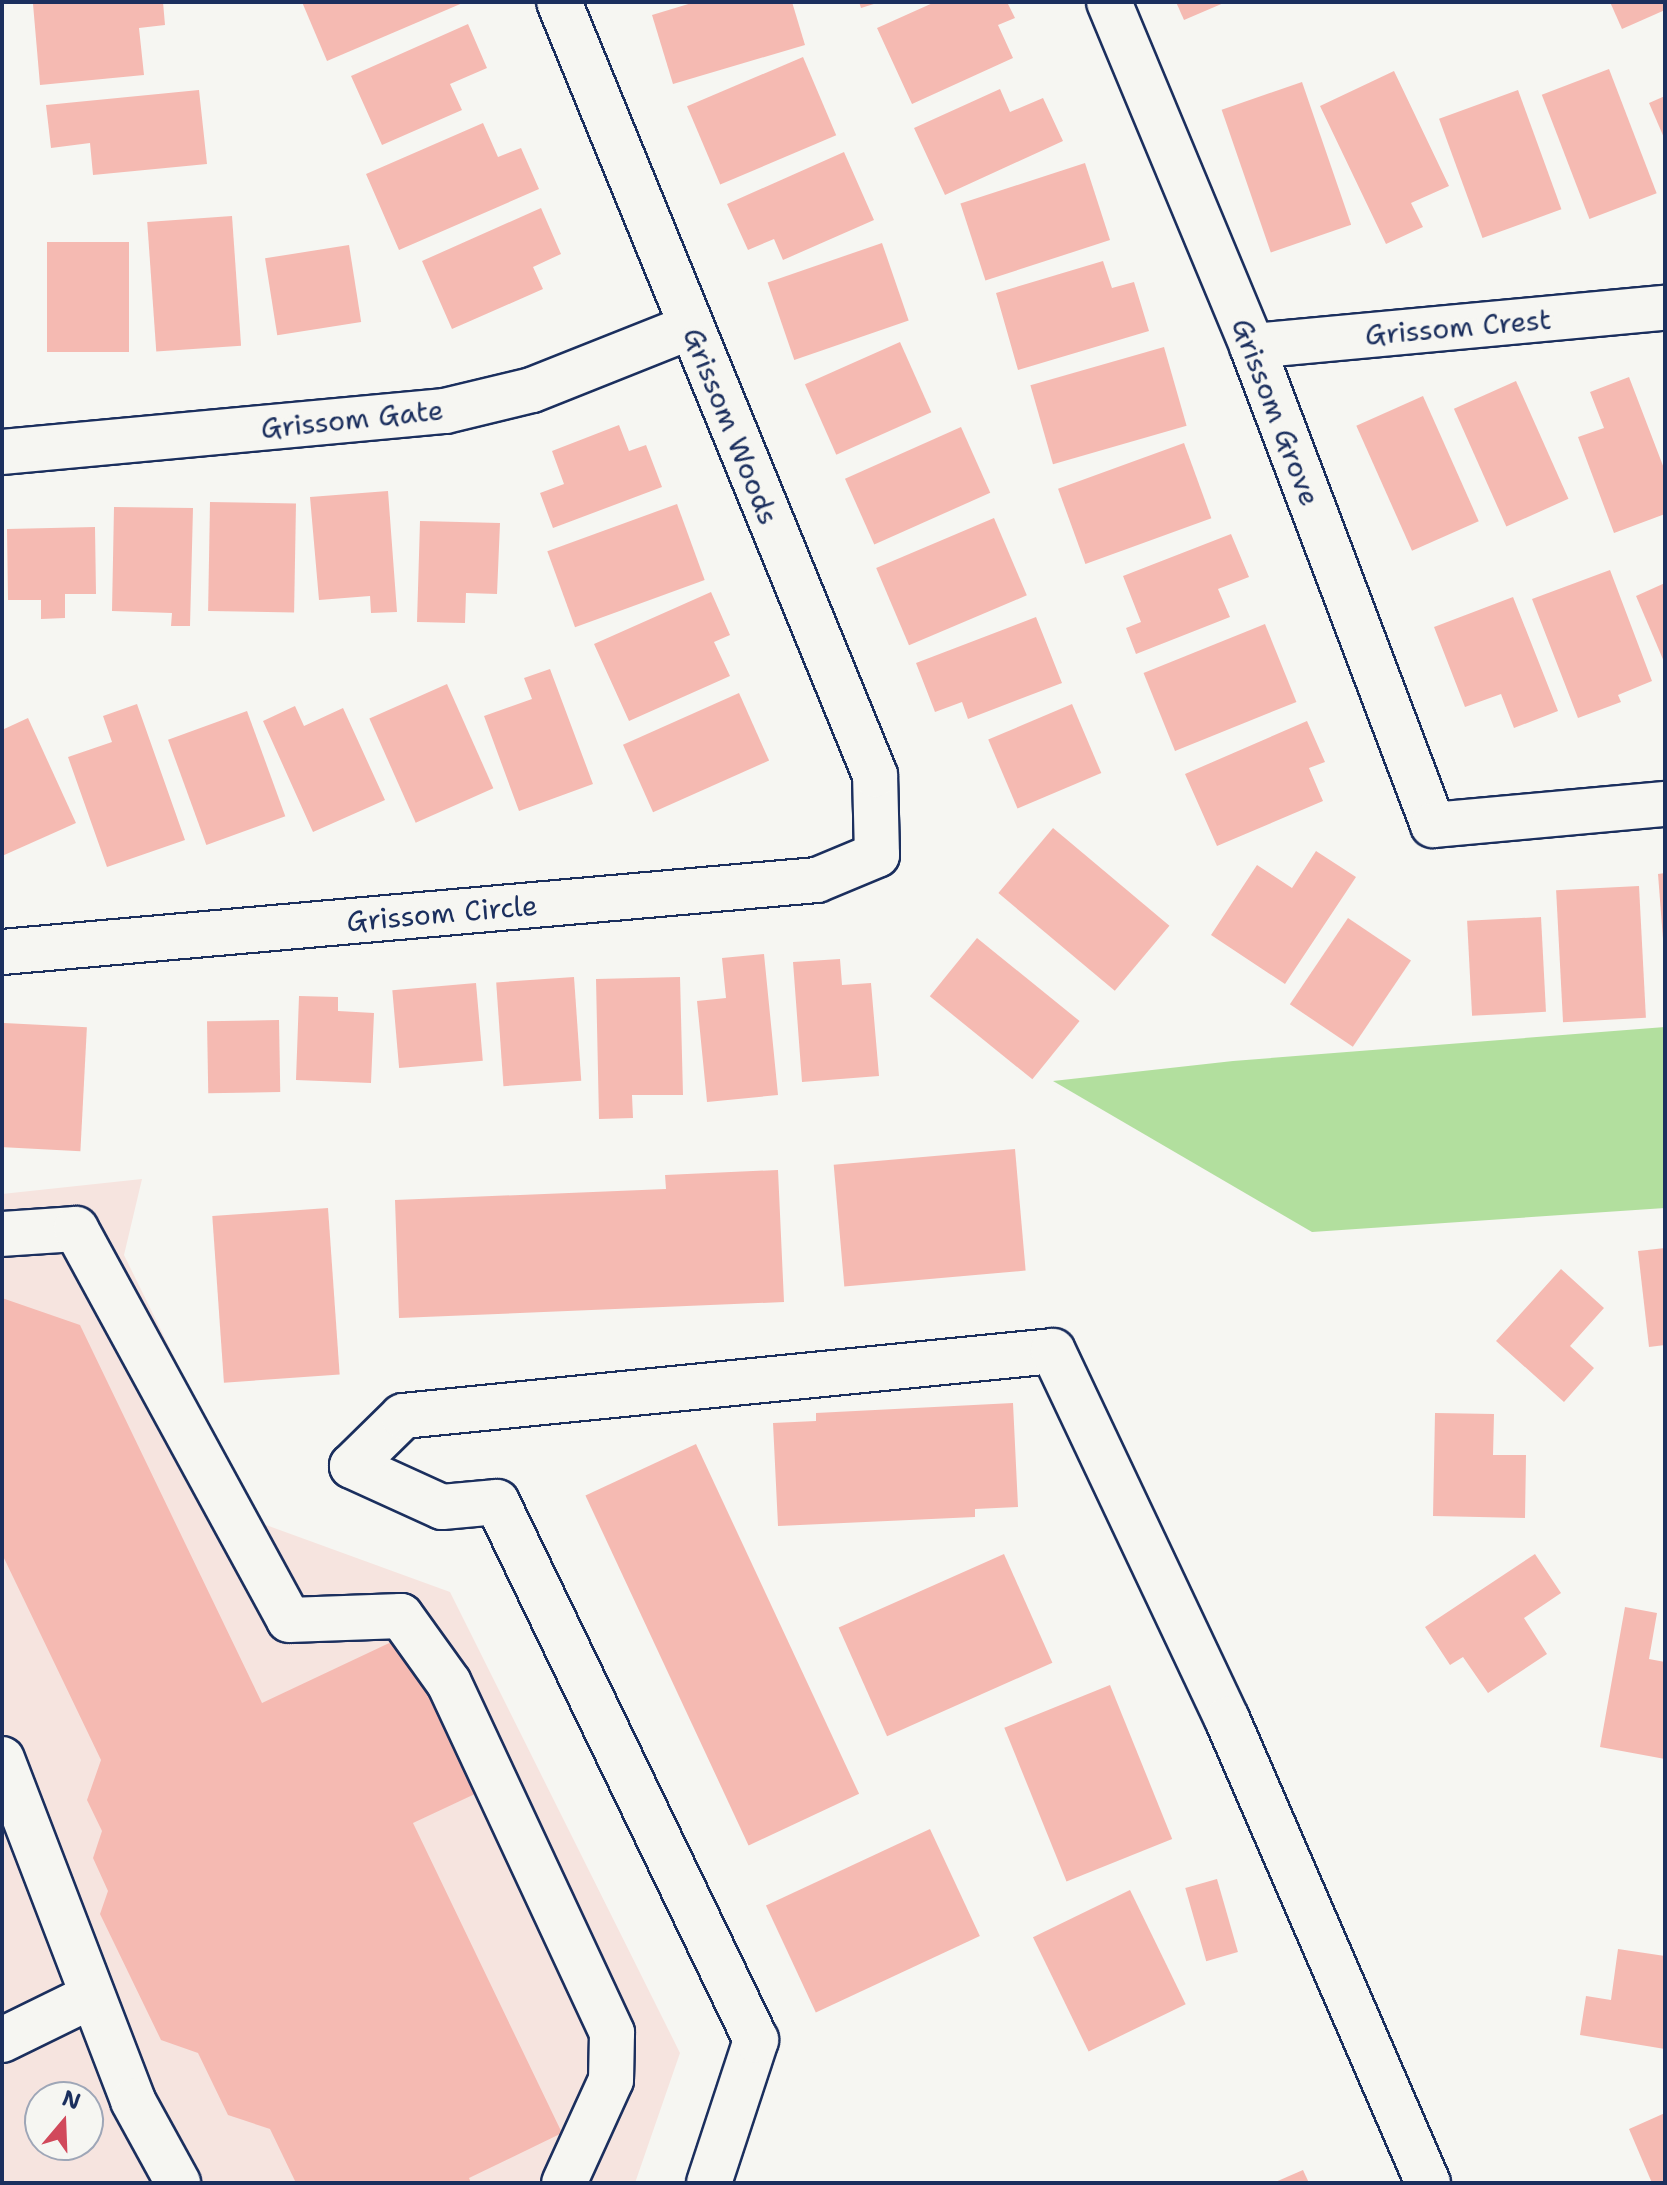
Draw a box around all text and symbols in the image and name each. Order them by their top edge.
street label: Grissom Crest [1363,302,1553,352]
street label: Grissom Grove [1225,314,1327,510]
street label: Grissom Woods [676,323,786,529]
street label: Grissom Gate [259,393,445,445]
street label: Grissom Circle [345,888,539,938]
north arrow [24,2081,104,2161]
text: N [58,2083,84,2116]

